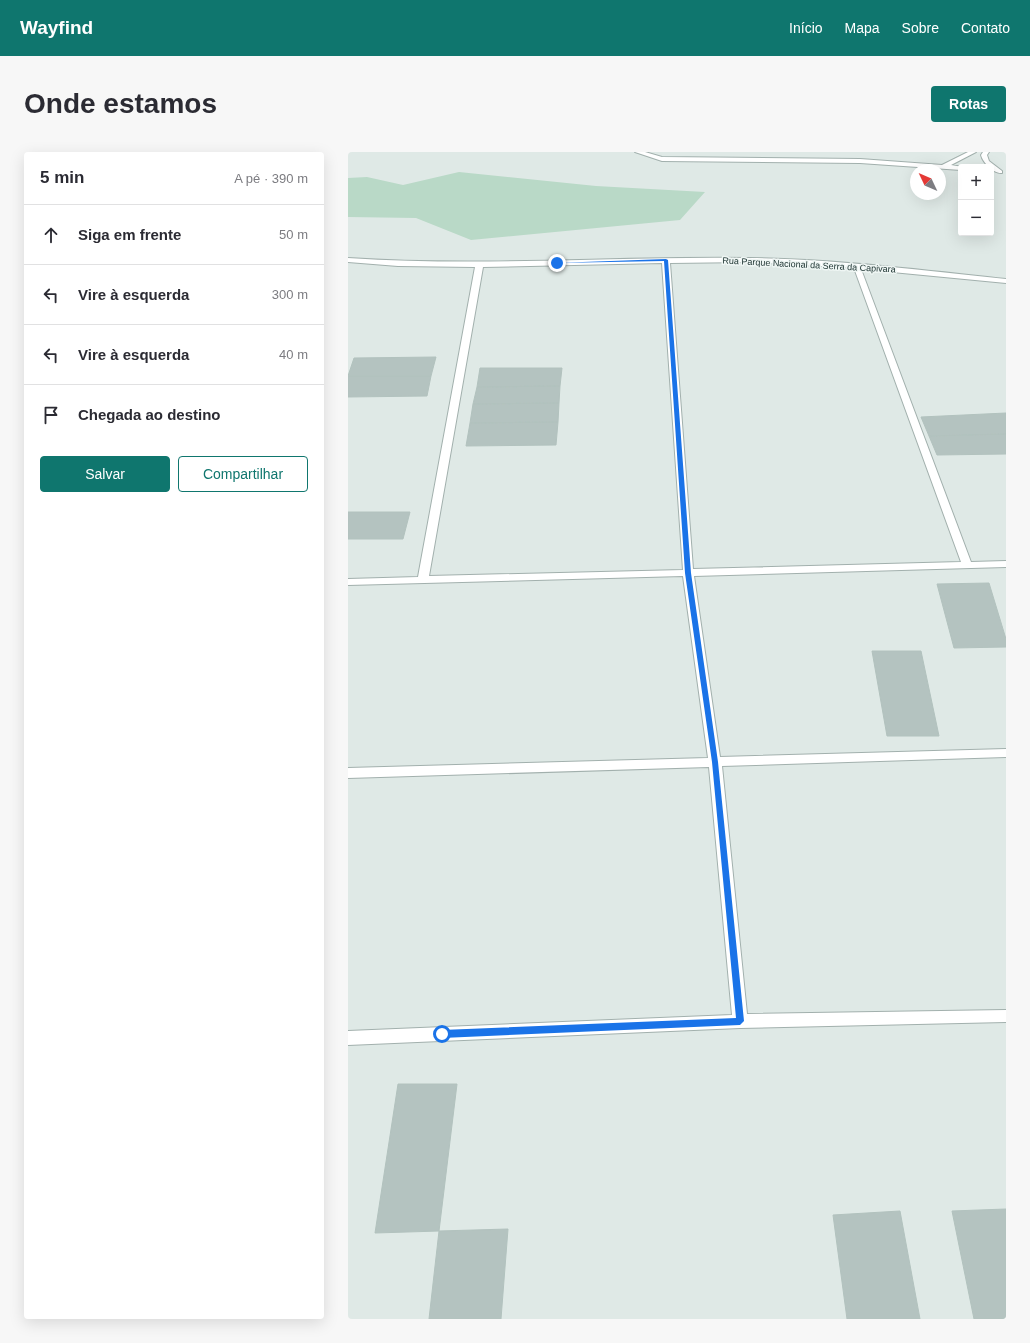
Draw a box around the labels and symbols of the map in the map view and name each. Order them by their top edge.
north arrow [910,164,946,200]
route end [548,254,566,272]
street label: Rua Parque Nacional da Serra da Capivara [722,255,896,275]
route start [433,1025,451,1043]

